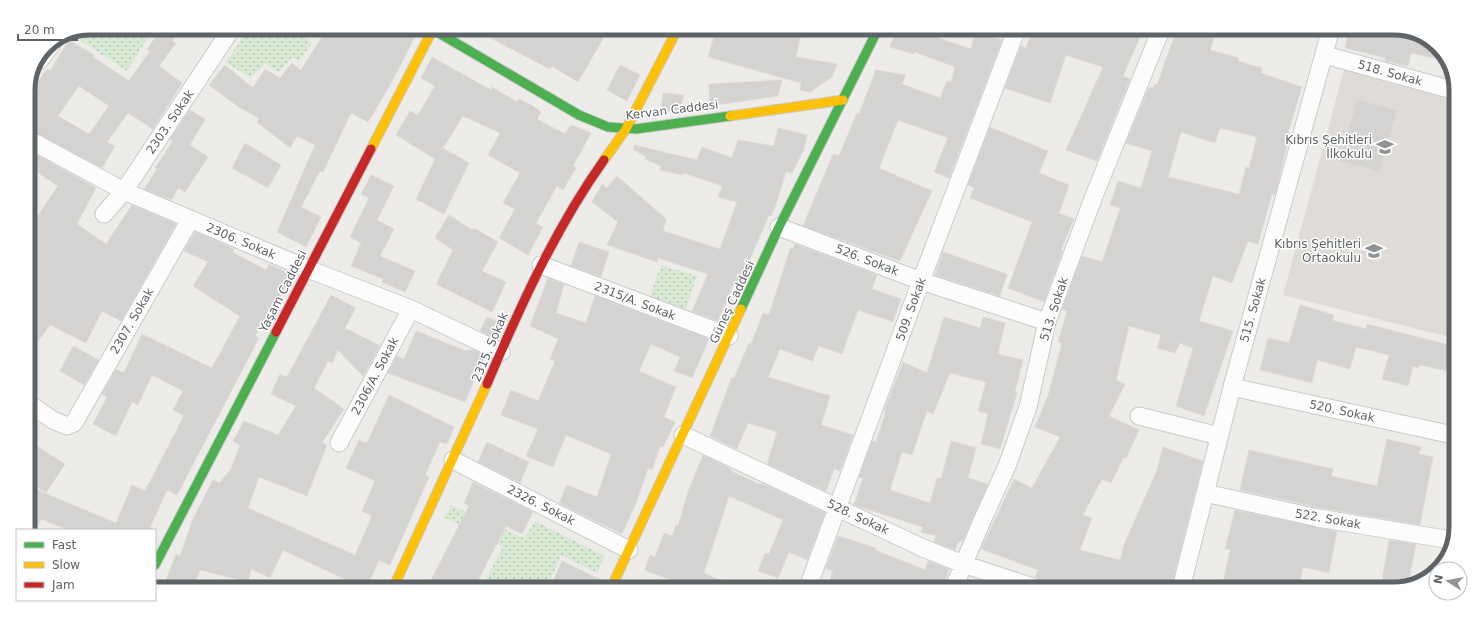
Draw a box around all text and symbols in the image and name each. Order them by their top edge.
scale bar [18,16,77,42]
text: 20 m [24,23,55,37]
street label: 518. Sokak [1356,57,1424,89]
street label: 2303. Sokak [143,87,197,157]
street label: Kervan Caddesi [625,97,719,123]
place label: Kıbrıs Şehitleri İlkokulu [1285,133,1372,161]
school or university icon: Kıbrıs Şehitleri İlkokulu [1375,137,1395,157]
street label: 2306. Sokak [204,220,278,262]
place label: Kıbrıs Şehitleri Ortaokulu [1274,237,1361,265]
school or university icon: Kıbrıs Şehitleri Ortaokulu [1364,241,1384,261]
street label: 526. Sokak [833,242,901,278]
street label: Yaşam Caddesi [256,248,310,335]
street label: Güneş Caddesi [707,258,757,346]
street label: 509. Sokak [893,275,929,343]
street label: 513. Sokak [1037,275,1071,343]
street label: 515. Sokak [1237,276,1269,344]
street label: 2315/A. Sokak [592,279,678,323]
street label: 2307. Sokak [107,285,157,357]
street label: 2315. Sokak [469,310,511,384]
street label: 2306/A. Sokak [349,335,401,417]
street label: 520. Sokak [1308,397,1376,425]
street label: 2326. Sokak [505,482,577,528]
street label: 528. Sokak [825,497,891,537]
street label: 522. Sokak [1294,506,1362,532]
legend [16,529,156,601]
text: Fast [52,538,76,552]
text: Slow [52,558,80,572]
north arrow [1428,561,1468,601]
text: N [1431,573,1446,585]
text: Jam [51,578,75,592]

